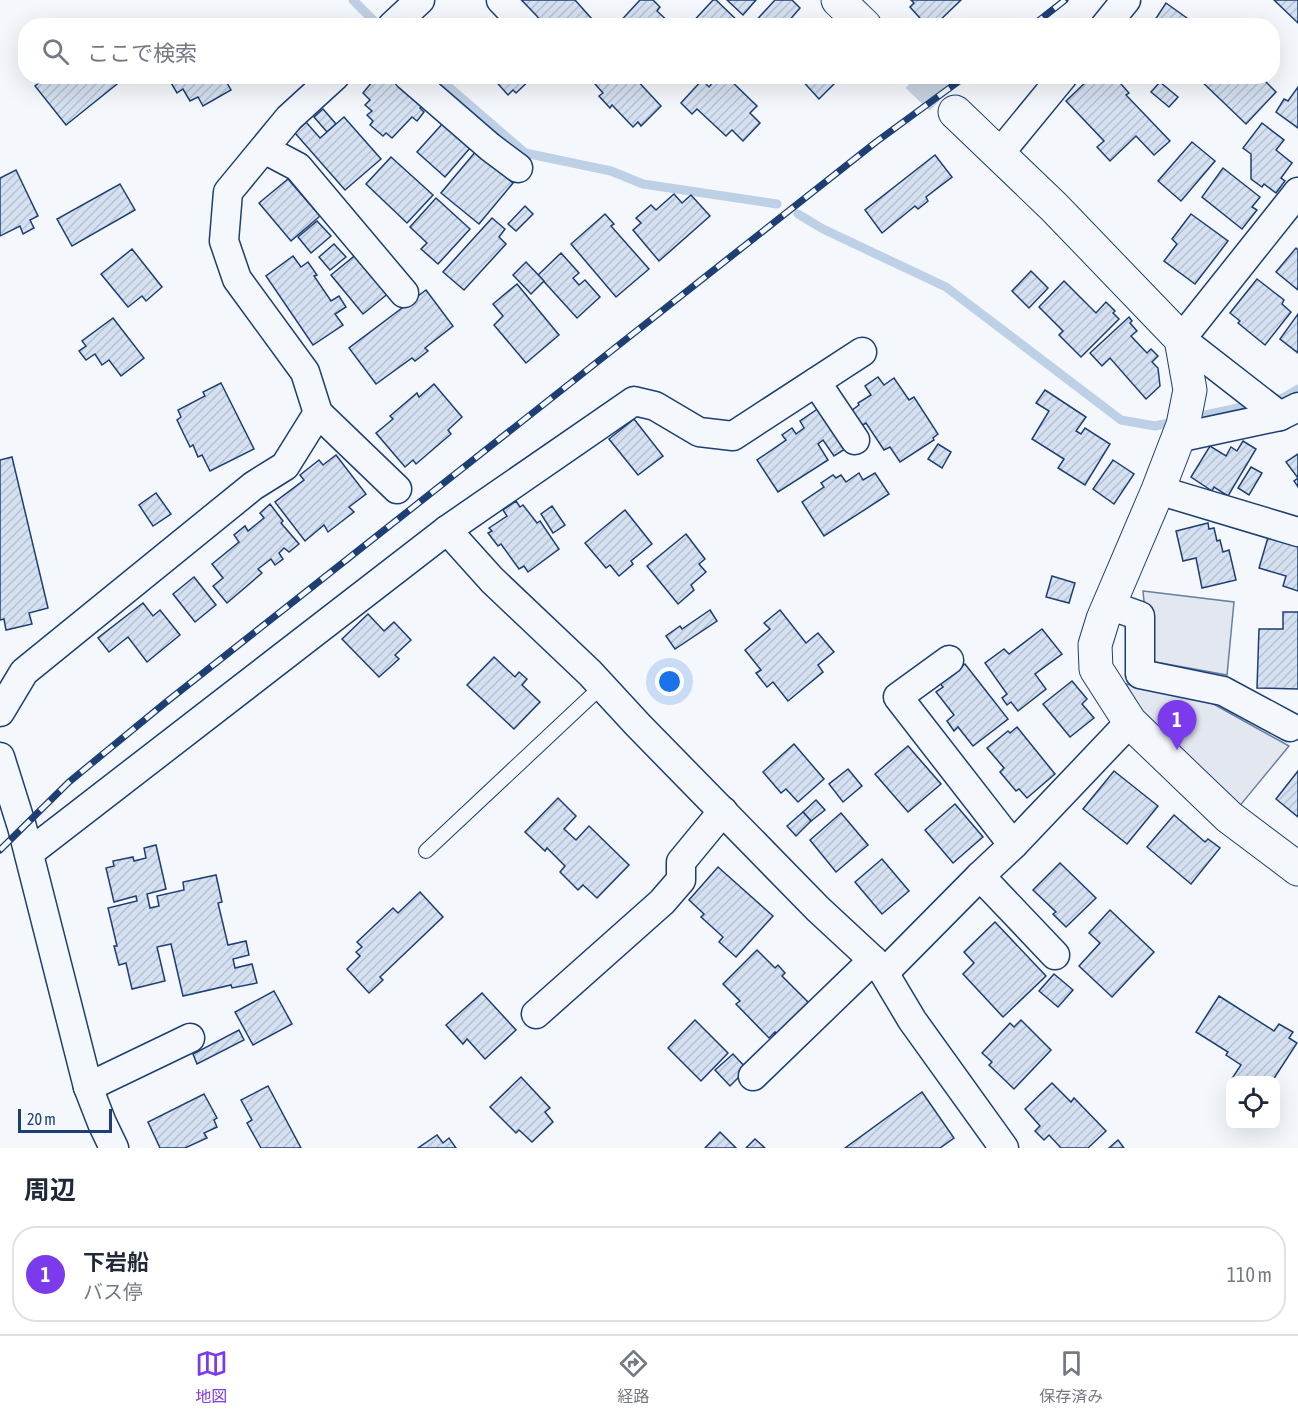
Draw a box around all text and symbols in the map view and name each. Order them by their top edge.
search box [18,18,1280,84]
icon: search [39,35,72,68]
text: ここで検索 [87,40,197,66]
your location [655,667,684,696]
pin: 1 [1158,700,1196,750]
map controls [1226,1076,1280,1130]
button: locate [1226,1076,1280,1130]
scale bar [18,1106,112,1134]
text: 20 m [27,1110,56,1128]
text: 周辺 [24,1175,76,1205]
text: 下岩船 [83,1249,149,1275]
text: 1 [41,1263,50,1286]
text: 110 m [1227,1263,1272,1286]
text: バス停 [83,1280,143,1303]
tab: 地図 [195,1347,228,1407]
tab: 経路 [617,1347,650,1407]
tab: 保存済み [1039,1347,1103,1407]

